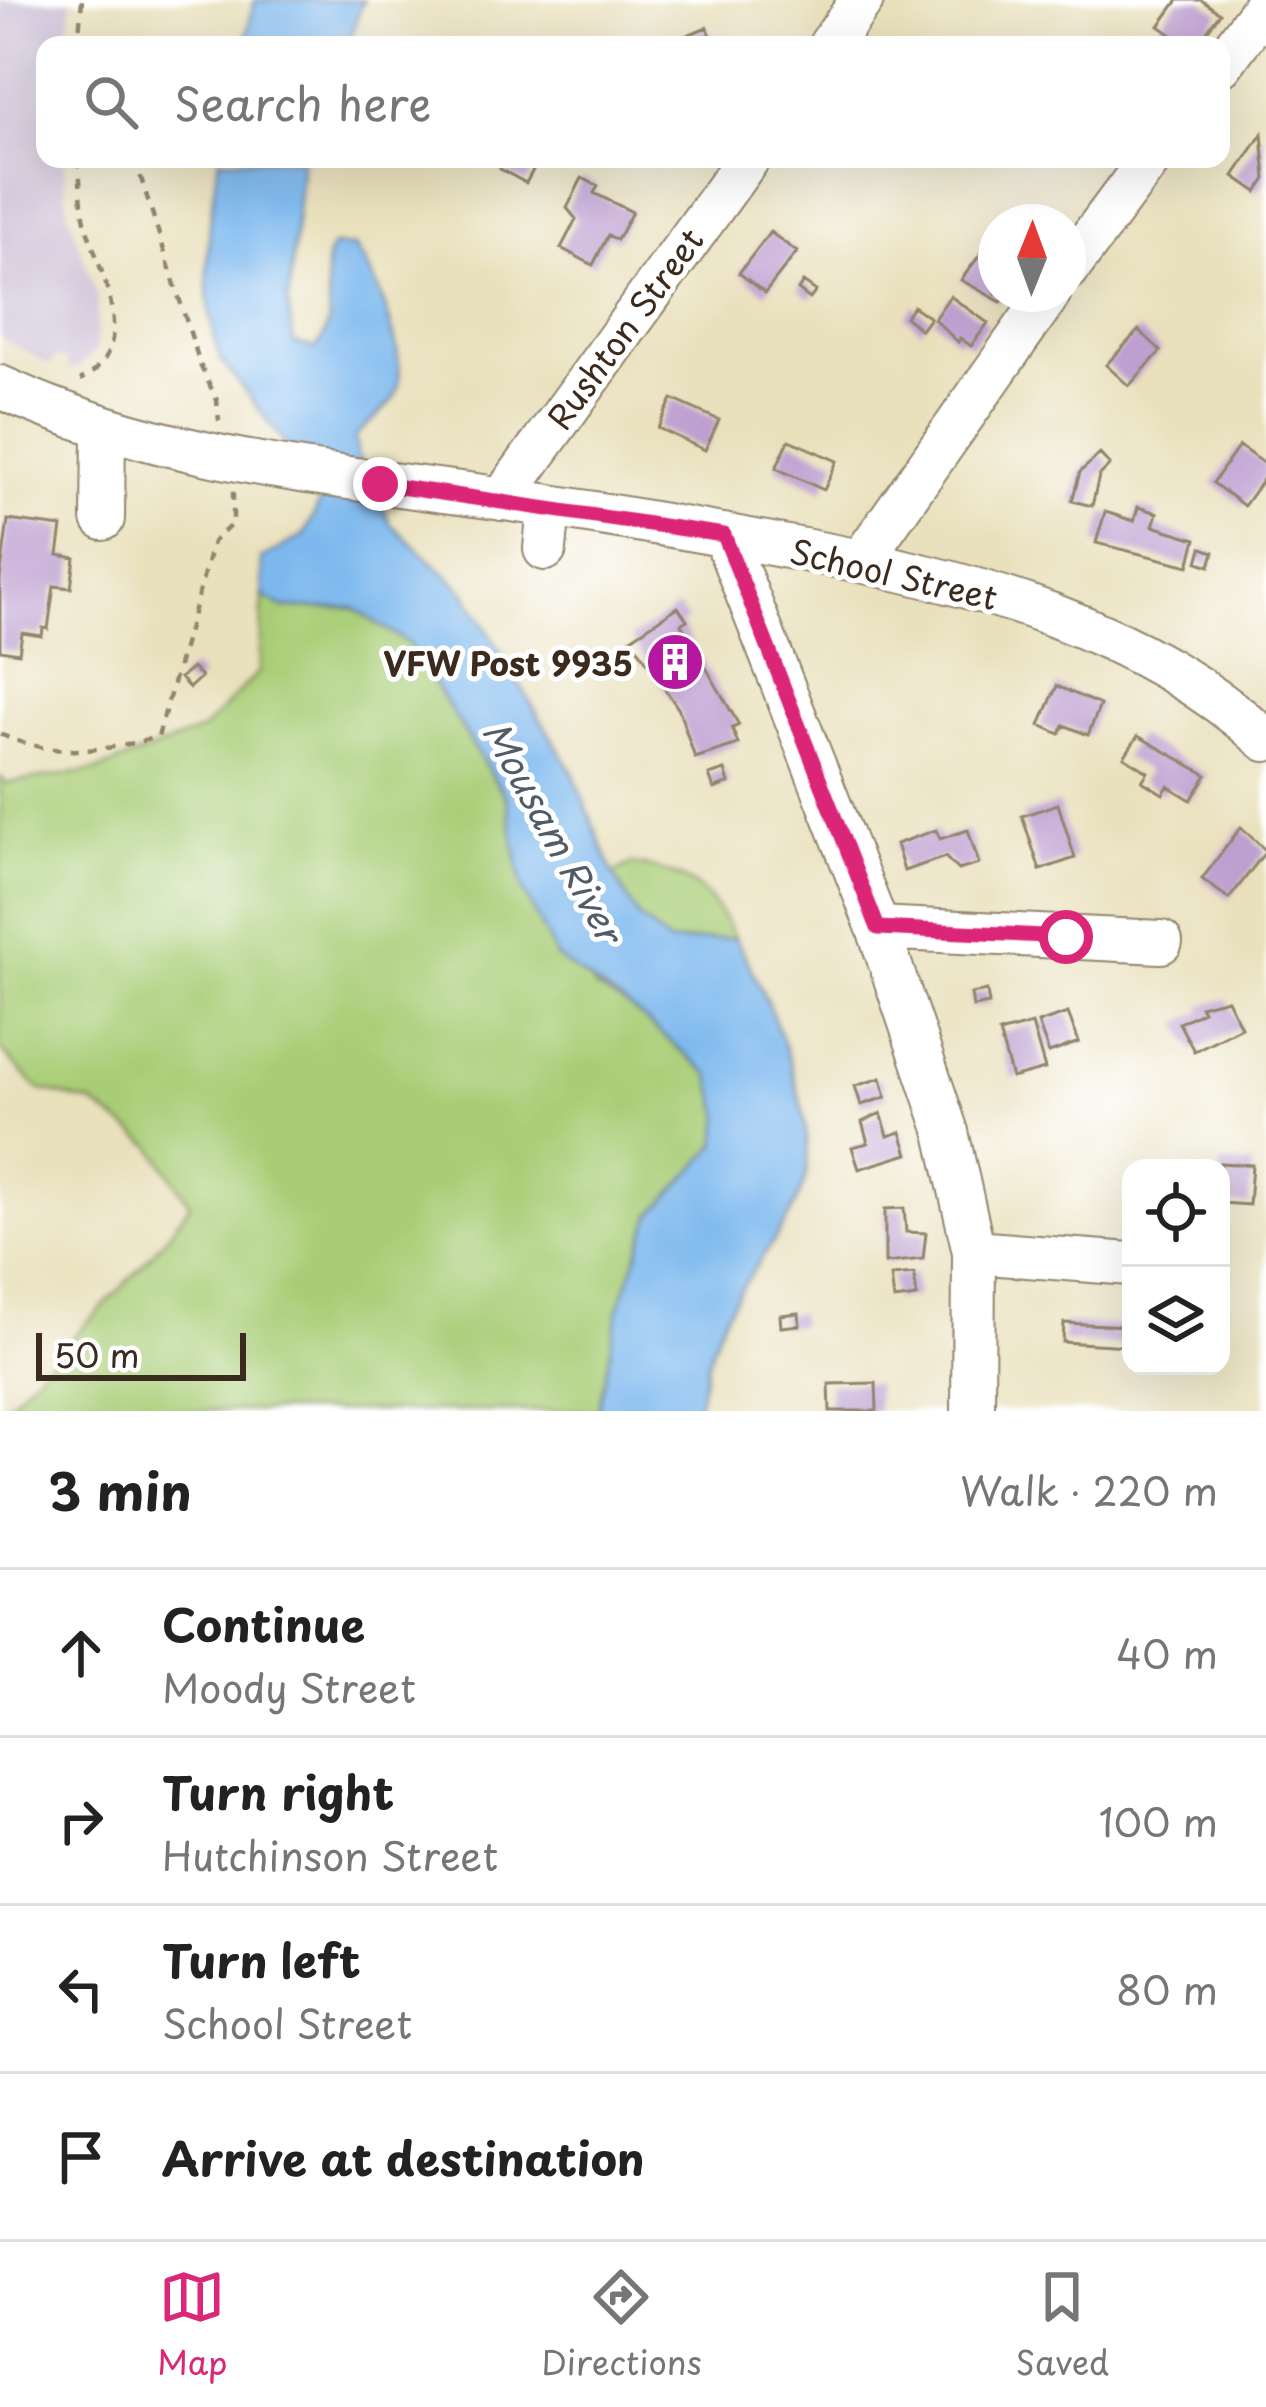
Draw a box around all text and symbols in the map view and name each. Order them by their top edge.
search box [36,36,1230,168]
text: Search here [174,68,431,136]
icon: search [78,69,144,135]
north arrow [978,204,1086,312]
street label: Rushton Street [534,217,714,439]
route end [353,457,407,511]
street label: School Street [785,525,1003,621]
building icon: VFW Post 9935 [644,631,706,693]
place label: VFW Post 9935 [383,637,633,687]
water label: Mousam River [471,710,639,956]
route start [1039,910,1093,964]
map controls [1122,1159,1230,1375]
button: locate [1122,1159,1230,1267]
button: layers [1122,1267,1230,1375]
scale bar [36,1327,246,1380]
text: 50 m [54,1329,140,1379]
text: 3 min [48,1451,192,1528]
text: Walk · 220 m [960,1460,1218,1519]
text: Continue [162,1589,365,1657]
icon: ahead [48,1620,114,1686]
text: 40 m [1116,1623,1218,1682]
text: Moody Street [162,1657,416,1716]
text: Turn right [162,1757,394,1825]
icon: right [48,1788,114,1854]
text: 100 m [1099,1791,1218,1850]
text: Hutchinson Street [162,1825,498,1884]
text: Turn left [162,1925,361,1993]
icon: left [48,1956,114,2022]
text: 80 m [1116,1959,1218,2018]
text: School Street [162,1993,412,2052]
text: Arrive at destination [162,2123,645,2191]
icon: arrive [48,2124,114,2190]
tab: Map [157,2264,227,2386]
tab: Directions [541,2264,702,2386]
tab: Saved [1015,2264,1109,2386]

